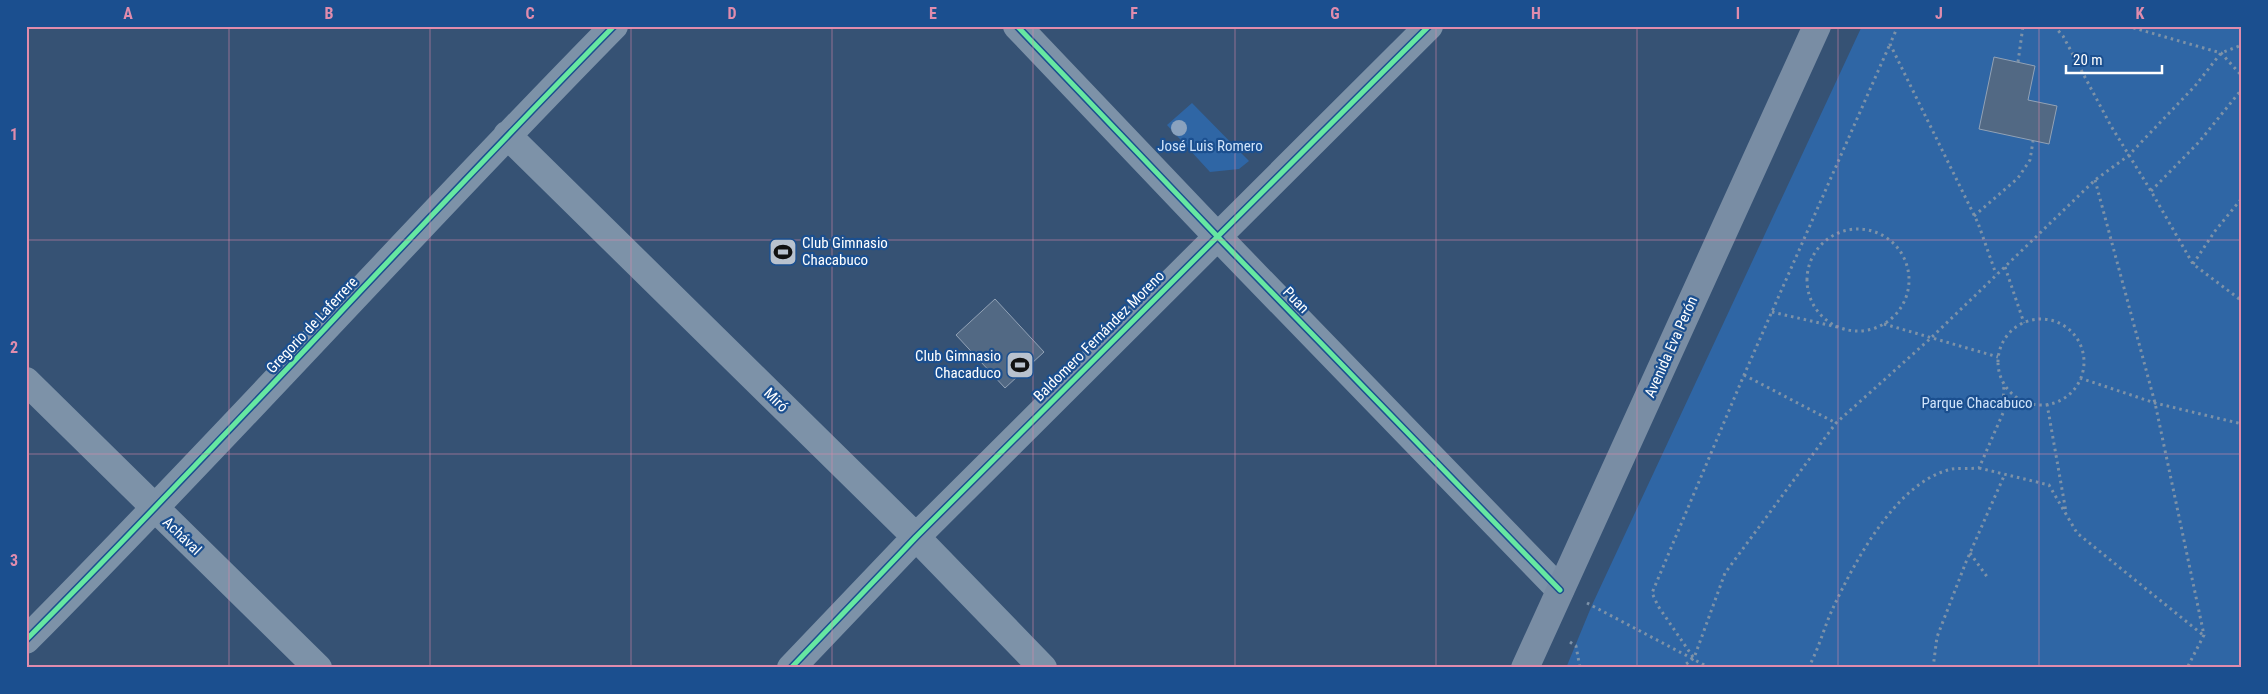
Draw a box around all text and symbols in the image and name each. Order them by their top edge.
text: A [123,4,133,23]
text: B [325,4,334,23]
text: C [525,4,535,23]
text: D [727,4,737,23]
text: E [929,4,937,23]
text: F [1130,4,1138,23]
text: G [1330,4,1340,23]
text: H [1531,4,1541,23]
text: I [1736,4,1740,23]
text: J [1935,4,1943,23]
text: K [2136,4,2145,23]
scale bar [2066,42,2162,74]
text: 20 m [2073,51,2103,69]
text: 1 [10,125,18,144]
park label: José Luis Romero [1157,137,1263,155]
place label: Club Gimnasio Chacabuco [802,234,888,269]
sports icon: Club Gimnasio Chacabuco [768,237,798,267]
street label: Baldomero Fernández Moreno [1030,267,1168,405]
street label: Gregorio de Laferrere [263,273,361,377]
street label: Puan [1279,283,1313,317]
street label: Avenida Eva Perón [1641,294,1701,400]
text: 2 [10,338,18,357]
place label: Club Gimnasio Chacaduco [915,347,1001,382]
sports icon: Club Gimnasio Chacaduco [1005,350,1035,380]
street label: Miró [760,384,792,416]
park label: Parque Chacabuco [1921,394,2033,412]
street label: Achával [159,513,205,559]
text: 3 [10,551,18,570]

